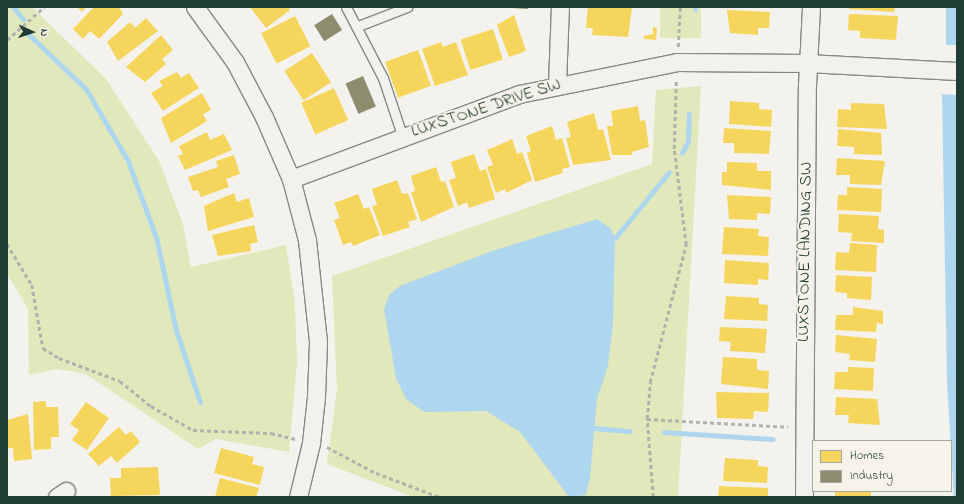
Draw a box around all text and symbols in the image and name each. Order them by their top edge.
north arrow [12,12,52,52]
text: N [36,28,52,37]
street label: LUXSTONE DRIVE SW [409,74,563,142]
street label: LUXSTONE LANDING SW [793,162,817,342]
legend [812,440,952,492]
text: Homes [850,447,884,465]
text: Industry [850,467,893,485]

